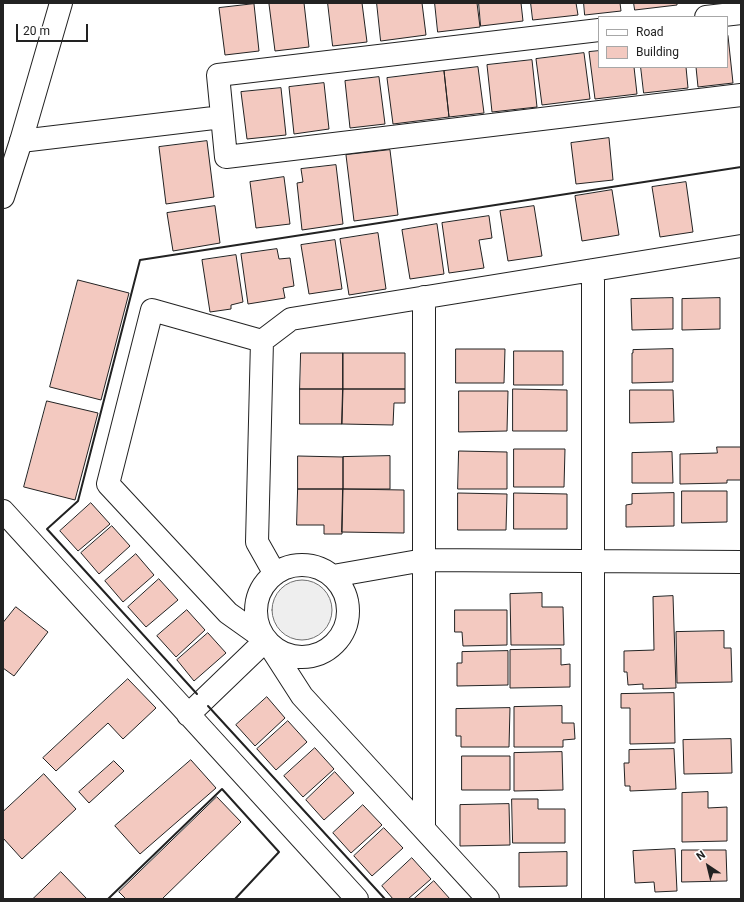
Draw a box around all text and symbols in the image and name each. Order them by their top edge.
scale bar [18,16,90,42]
legend [598,16,728,68]
text: 20 m [23,24,50,38]
text: Road [636,25,664,39]
text: Building [636,45,679,59]
north arrow [688,846,728,886]
text: N [694,848,708,863]

